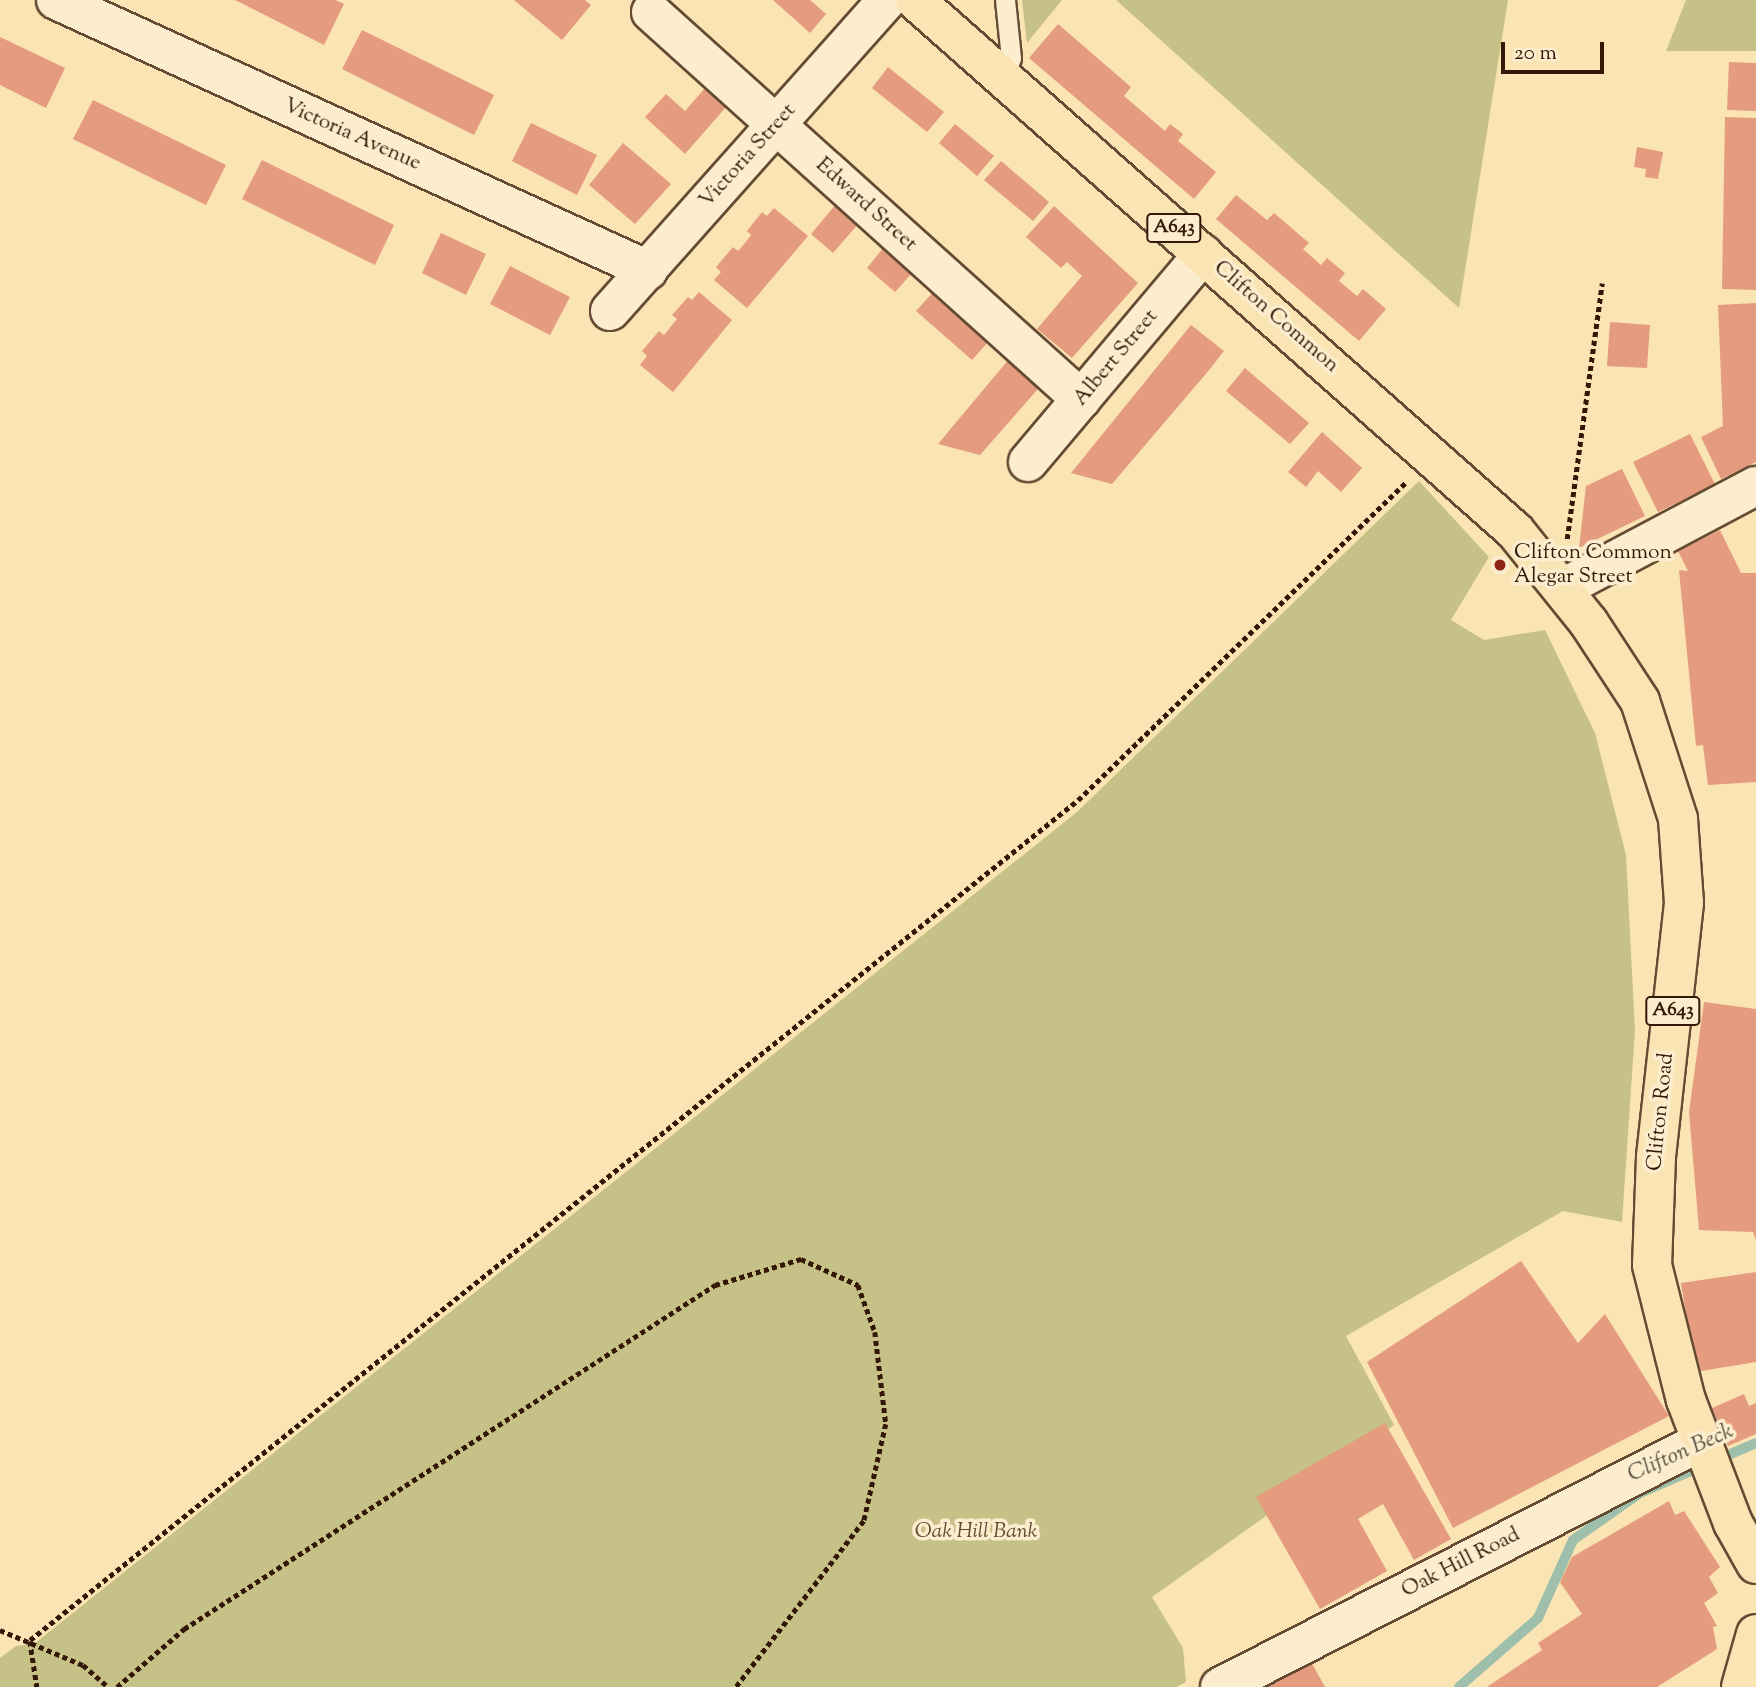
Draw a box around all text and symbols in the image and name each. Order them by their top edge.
scale bar [1504,28,1607,72]
text: 20 m [1514,39,1557,69]
street label: Victoria Avenue [279,93,425,177]
street label: Victoria Street [695,99,801,213]
street label: Edward Street [810,153,922,257]
road number: A643 [1146,212,1202,244]
street label: Clifton Common [1208,256,1344,378]
street label: Albert Street [1068,305,1164,411]
place label: Clifton Common Alegar Street [1514,540,1672,590]
marker: Clifton Common Alegar Street [1492,557,1508,573]
road number: A643 [1645,995,1701,1026]
street label: Clifton Road [1642,1052,1680,1172]
water label: Clifton Beck [1624,1418,1738,1490]
park label: Oak Hill Bank [915,1519,1037,1545]
street label: Oak Hill Road [1398,1522,1524,1604]

